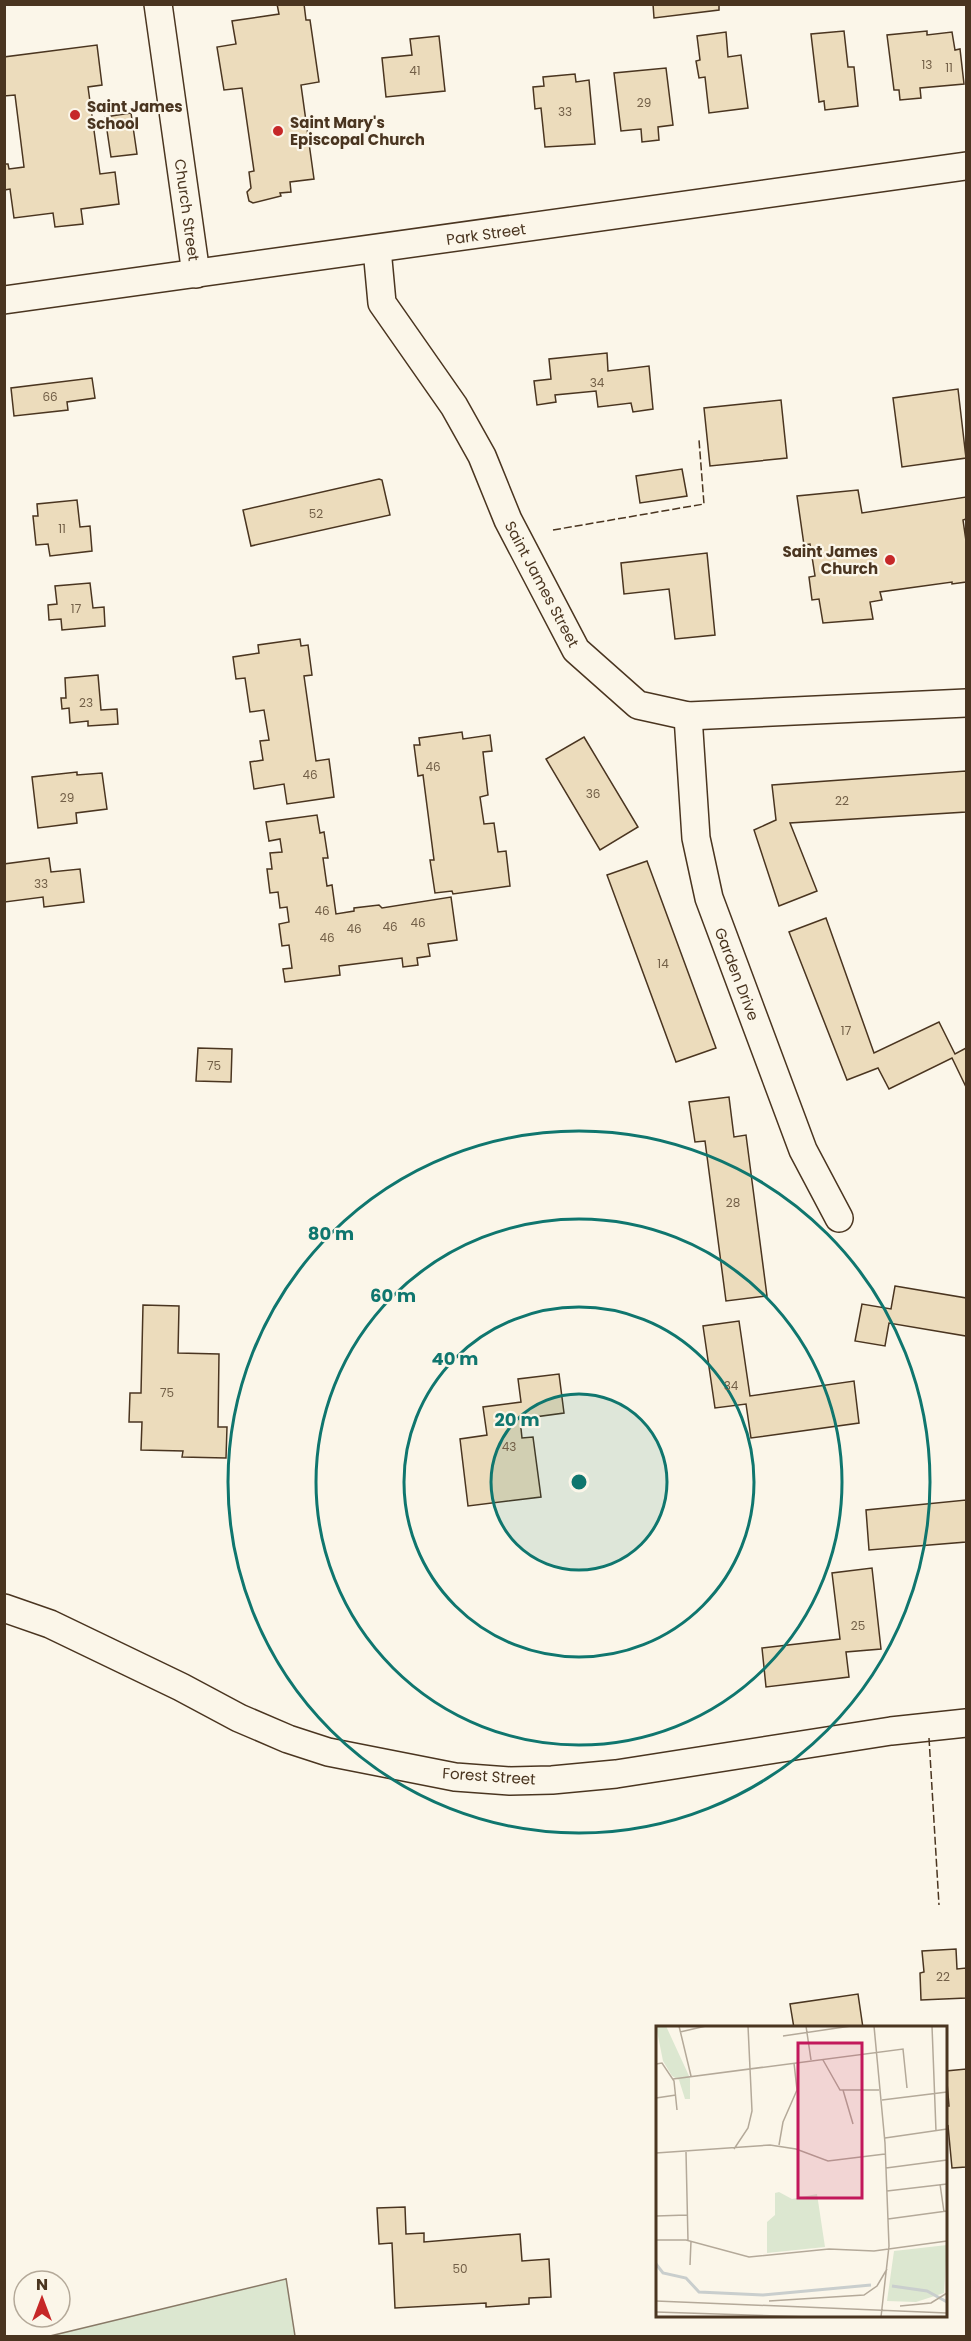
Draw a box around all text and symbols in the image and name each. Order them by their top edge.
house number: 13 [922,56,932,73]
house number: 11 [945,59,953,76]
house number: 41 [409,62,421,79]
house number: 29 [637,94,651,111]
place label: Saint James School [87,96,183,134]
house number: 33 [558,103,572,120]
marker: Saint James School [68,108,82,122]
place label: Saint Mary's Episcopal Church [290,112,425,150]
marker: Saint Mary's Episcopal Church [271,124,285,138]
street label: Church Street [169,158,205,262]
street label: Park Street [445,218,527,250]
house number: 34 [590,374,605,391]
house number: 66 [42,388,58,405]
house number: 52 [309,505,323,522]
street label: Saint James Street [500,517,584,651]
house number: 11 [58,520,66,537]
place label: Saint James Church [782,541,878,579]
marker: Saint James Church [883,553,897,567]
house number: 17 [71,600,82,617]
house number: 23 [79,694,93,711]
house number: 46 [425,758,441,775]
house number: 46 [302,766,318,783]
house number: 36 [586,785,600,802]
house number: 29 [60,789,74,806]
house number: 22 [835,792,849,809]
house number: 33 [34,875,48,892]
house number: 46 [314,902,330,919]
house number: 46 [410,914,426,931]
house number: 46 [382,918,398,935]
house number: 46 [346,920,362,937]
street label: Garden Drive [710,924,764,1024]
house number: 46 [319,929,335,946]
house number: 14 [657,955,669,972]
house number: 17 [841,1022,852,1039]
house number: 75 [207,1057,221,1074]
house number: 28 [726,1194,740,1211]
text: 80 m [308,1221,354,1246]
text: 60 m [370,1283,416,1308]
text: 40 m [432,1346,478,1371]
house number: 34 [724,1377,739,1394]
house number: 75 [160,1384,174,1401]
text: 20 m [495,1407,539,1432]
house number: 43 [502,1438,516,1455]
centre of rings [569,1472,589,1492]
house number: 25 [851,1617,865,1634]
street label: Forest Street [442,1762,536,1790]
house number: 22 [936,1968,950,1985]
inset map [656,2026,947,2317]
house number: 50 [452,2260,468,2277]
north arrow [12,2269,72,2329]
text: N [36,2273,48,2296]

